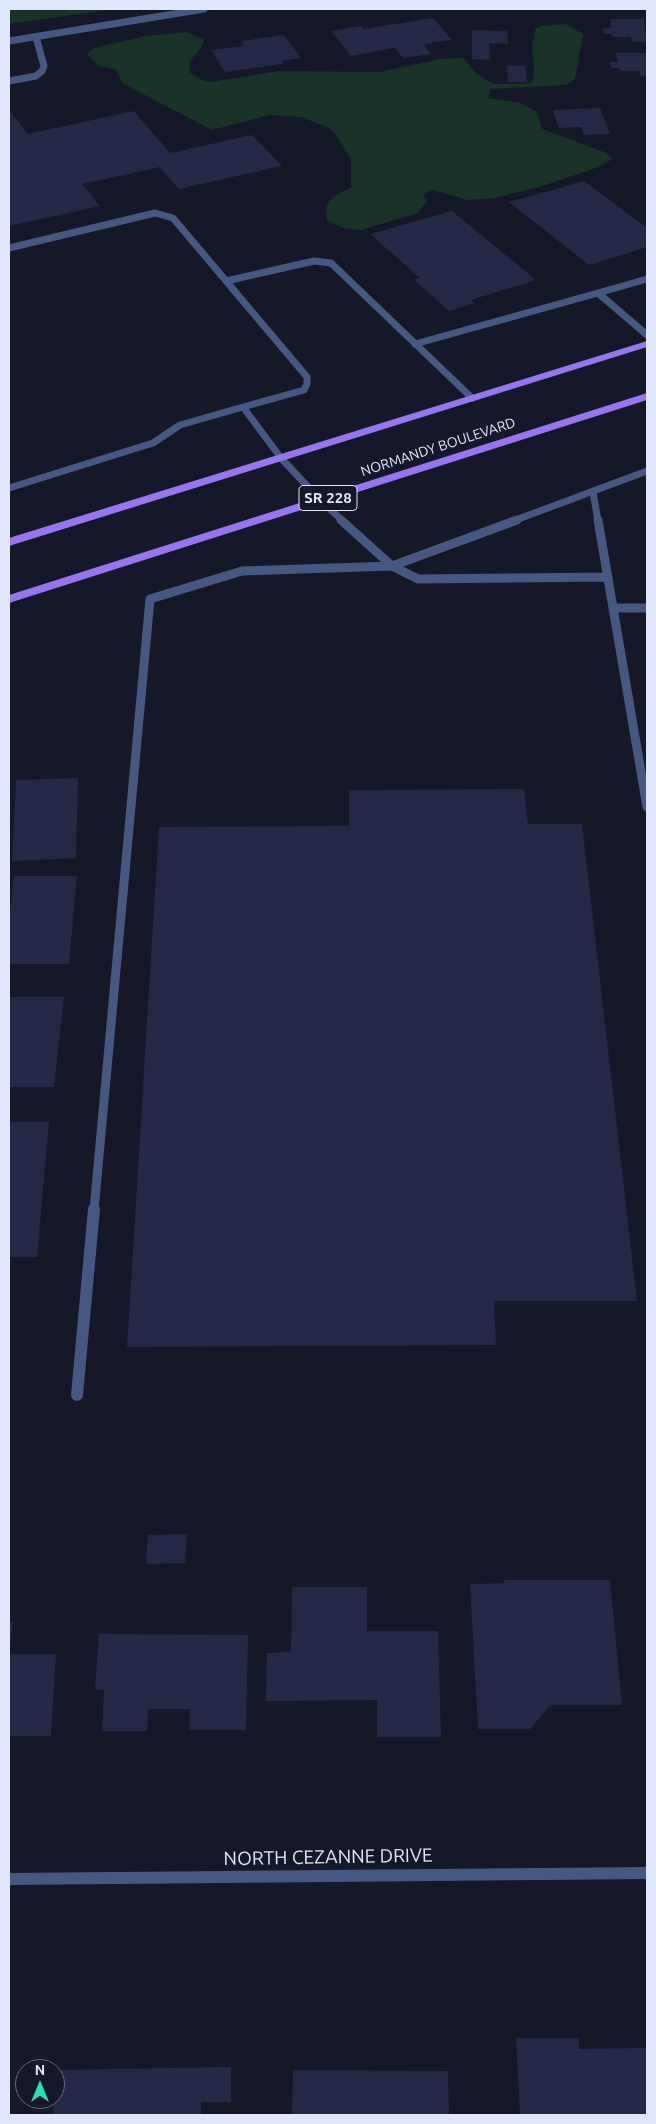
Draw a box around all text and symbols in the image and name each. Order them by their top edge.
street label: NORMANDY BOULEVARD [358,414,518,480]
road number: SR 228 [299,486,357,510]
street label: NORTH CEZANNE DRIVE [223,1844,433,1870]
north arrow [15,2059,65,2109]
text: N [35,2062,45,2078]

